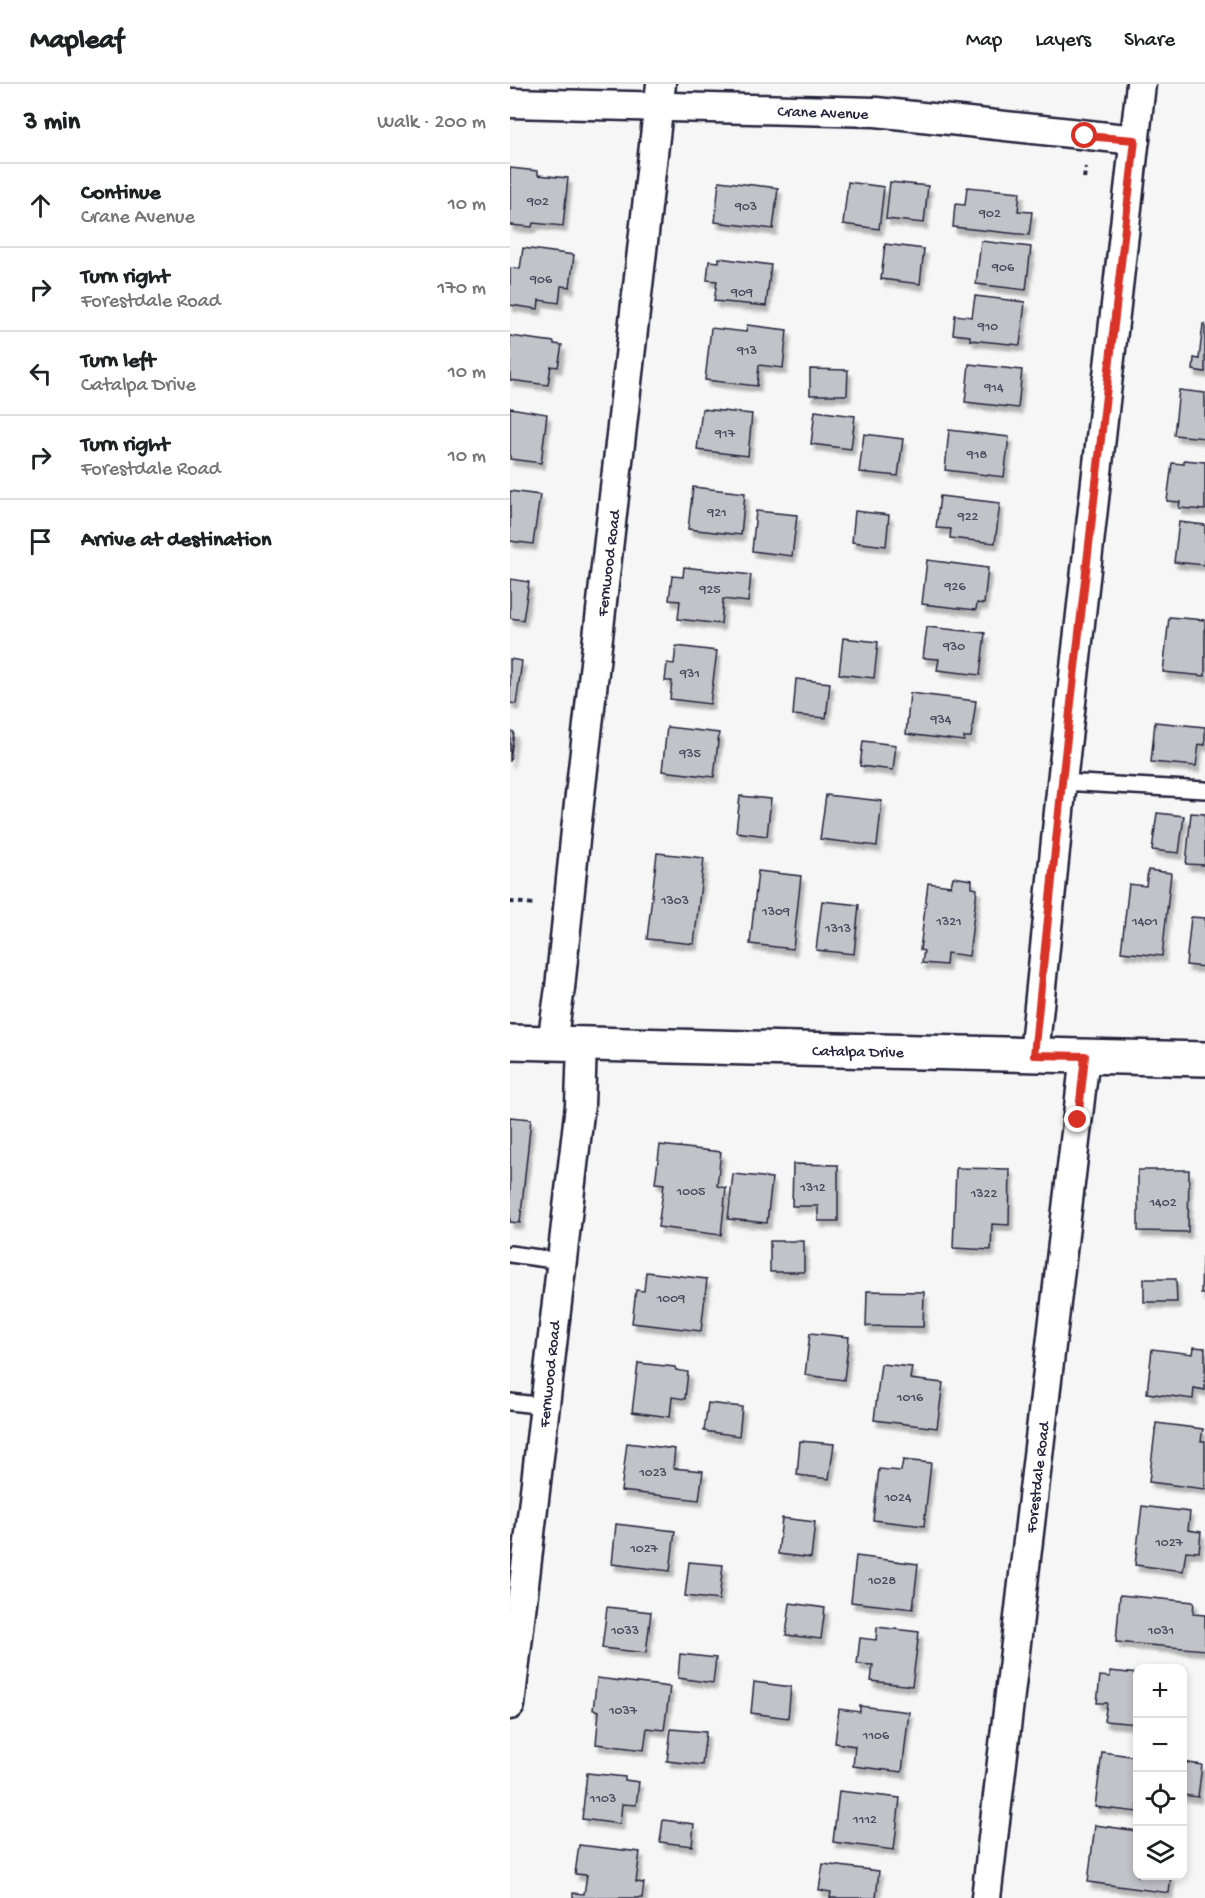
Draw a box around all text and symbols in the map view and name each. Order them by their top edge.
text: Mapleaf [30,25,124,58]
text: Map [966,29,1002,54]
text: Layers [1035,29,1091,54]
text: Share [1124,29,1175,54]
street label: Crane Avenue [777,103,869,126]
text: 3 min [24,108,80,139]
text: Walk · 200 m [377,112,486,135]
route start [1071,122,1097,148]
text: Continue [81,181,161,207]
icon: ahead [24,189,57,222]
text: 10 m [448,194,486,217]
house number: 902 [526,194,549,211]
house number: 903 [734,199,757,216]
house number: 902 [978,206,1001,223]
text: Crane Avenue [81,207,195,230]
house number: 906 [991,260,1015,277]
text: Turn right [81,265,169,291]
house number: 906 [529,272,553,289]
icon: right [24,273,57,306]
text: 170 m [437,278,486,301]
house number: 909 [730,285,753,302]
text: Forestdale Road [81,291,221,314]
house number: 910 [977,319,998,336]
house number: 913 [736,343,757,360]
text: Turn left [81,349,155,375]
icon: left [24,357,57,390]
text: 10 m [448,362,486,385]
text: Catalpa Drive [81,375,196,398]
house number: 914 [983,380,1004,397]
house number: 917 [714,426,736,443]
text: Turn right [81,433,169,459]
icon: right [24,441,57,474]
text: 10 m [448,446,486,469]
house number: 918 [966,447,987,464]
text: Forestdale Road [81,459,221,482]
house number: 921 [706,505,727,522]
street label: Fernwood Road [594,508,627,619]
house number: 922 [957,509,979,526]
icon: arrive [24,525,57,558]
text: Arrive at destination [81,528,271,554]
house number: 926 [944,579,966,596]
house number: 925 [698,582,721,599]
house number: 930 [942,639,965,656]
house number: 931 [679,666,700,683]
house number: 934 [930,712,952,729]
house number: 935 [678,746,701,763]
house number: 1303 [660,893,689,910]
house number: 1309 [761,904,790,921]
house number: 1321 [935,914,962,931]
house number: 1401 [1131,914,1158,931]
house number: 1313 [824,921,851,938]
street label: Catalpa Drive [812,1043,905,1064]
route end [1064,1106,1090,1132]
house number: 1312 [799,1180,826,1197]
house number: 1005 [676,1184,705,1201]
house number: 1322 [970,1186,997,1203]
house number: 1402 [1148,1195,1177,1212]
house number: 1009 [656,1291,685,1308]
street label: Fernwood Road [536,1319,567,1429]
house number: 1016 [896,1390,924,1407]
street label: Forestdale Road [1023,1419,1056,1535]
house number: 1023 [638,1465,667,1482]
house number: 1024 [883,1490,912,1507]
house number: 1027 [1154,1535,1184,1552]
house number: 1027 [629,1541,659,1558]
house number: 1028 [867,1573,896,1590]
house number: 1033 [610,1623,639,1640]
house number: 1031 [1147,1623,1174,1640]
map controls [1133,1664,1187,1880]
button: + [1133,1664,1187,1718]
house number: 1037 [608,1703,638,1720]
button: − [1133,1718,1187,1772]
house number: 1106 [862,1728,890,1745]
button: locate [1133,1772,1187,1826]
house number: 1103 [589,1791,616,1808]
house number: 1112 [852,1812,877,1829]
button: layers [1133,1826,1187,1880]

